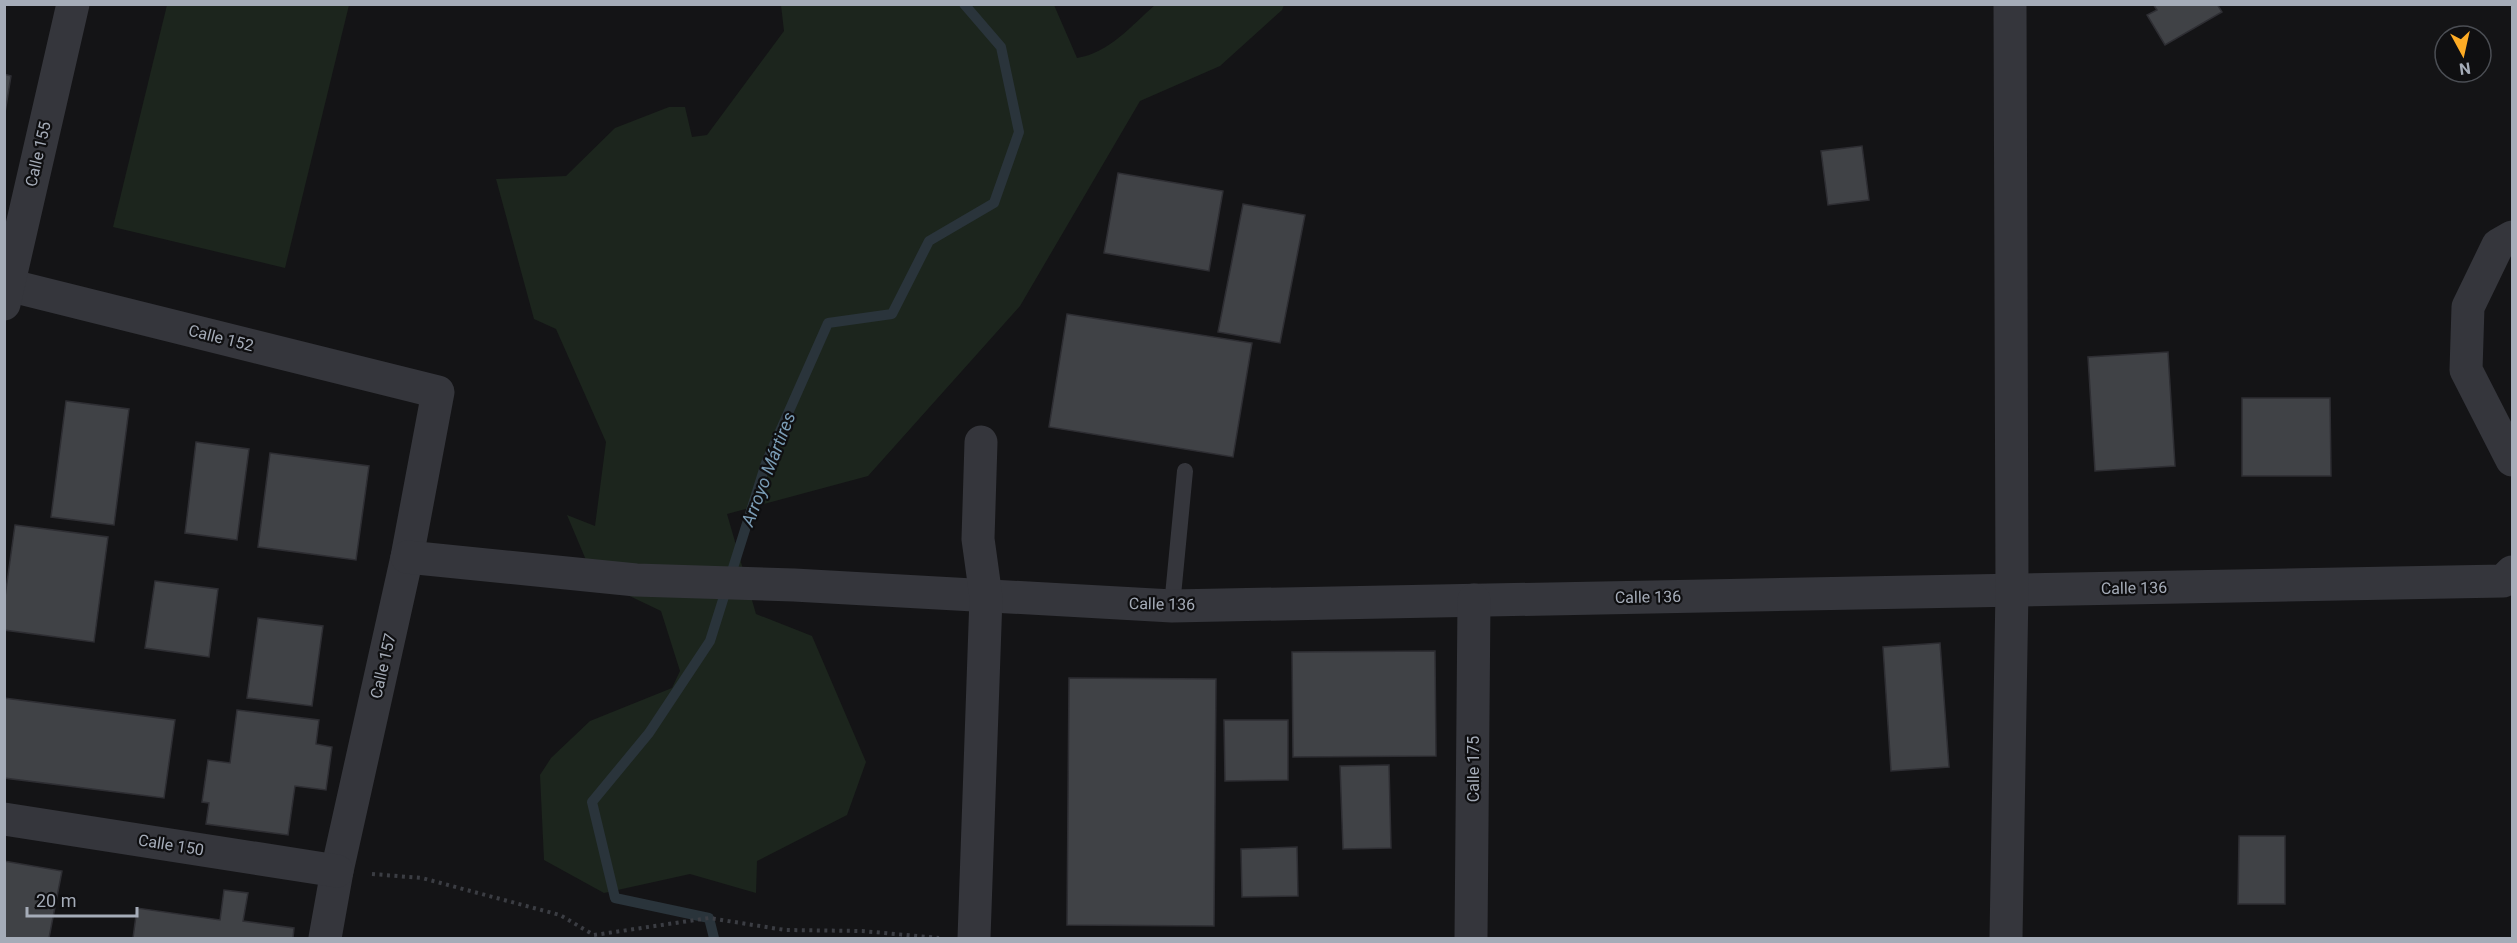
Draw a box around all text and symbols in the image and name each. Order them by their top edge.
north arrow [2433,24,2493,84]
text: N [2458,58,2472,79]
street label: Calle 155 [21,120,55,188]
street label: Calle 152 [187,321,255,355]
water label: Arroyo Mártires [736,409,799,530]
street label: Calle 136 [2101,578,2167,598]
street label: Calle 136 [1615,587,1681,607]
street label: Calle 136 [1129,594,1195,614]
street label: Calle 157 [366,632,400,700]
street label: Calle 175 [1464,736,1483,802]
street label: Calle 150 [137,830,205,860]
scale bar [27,880,136,918]
text: 20 m [36,890,76,911]

